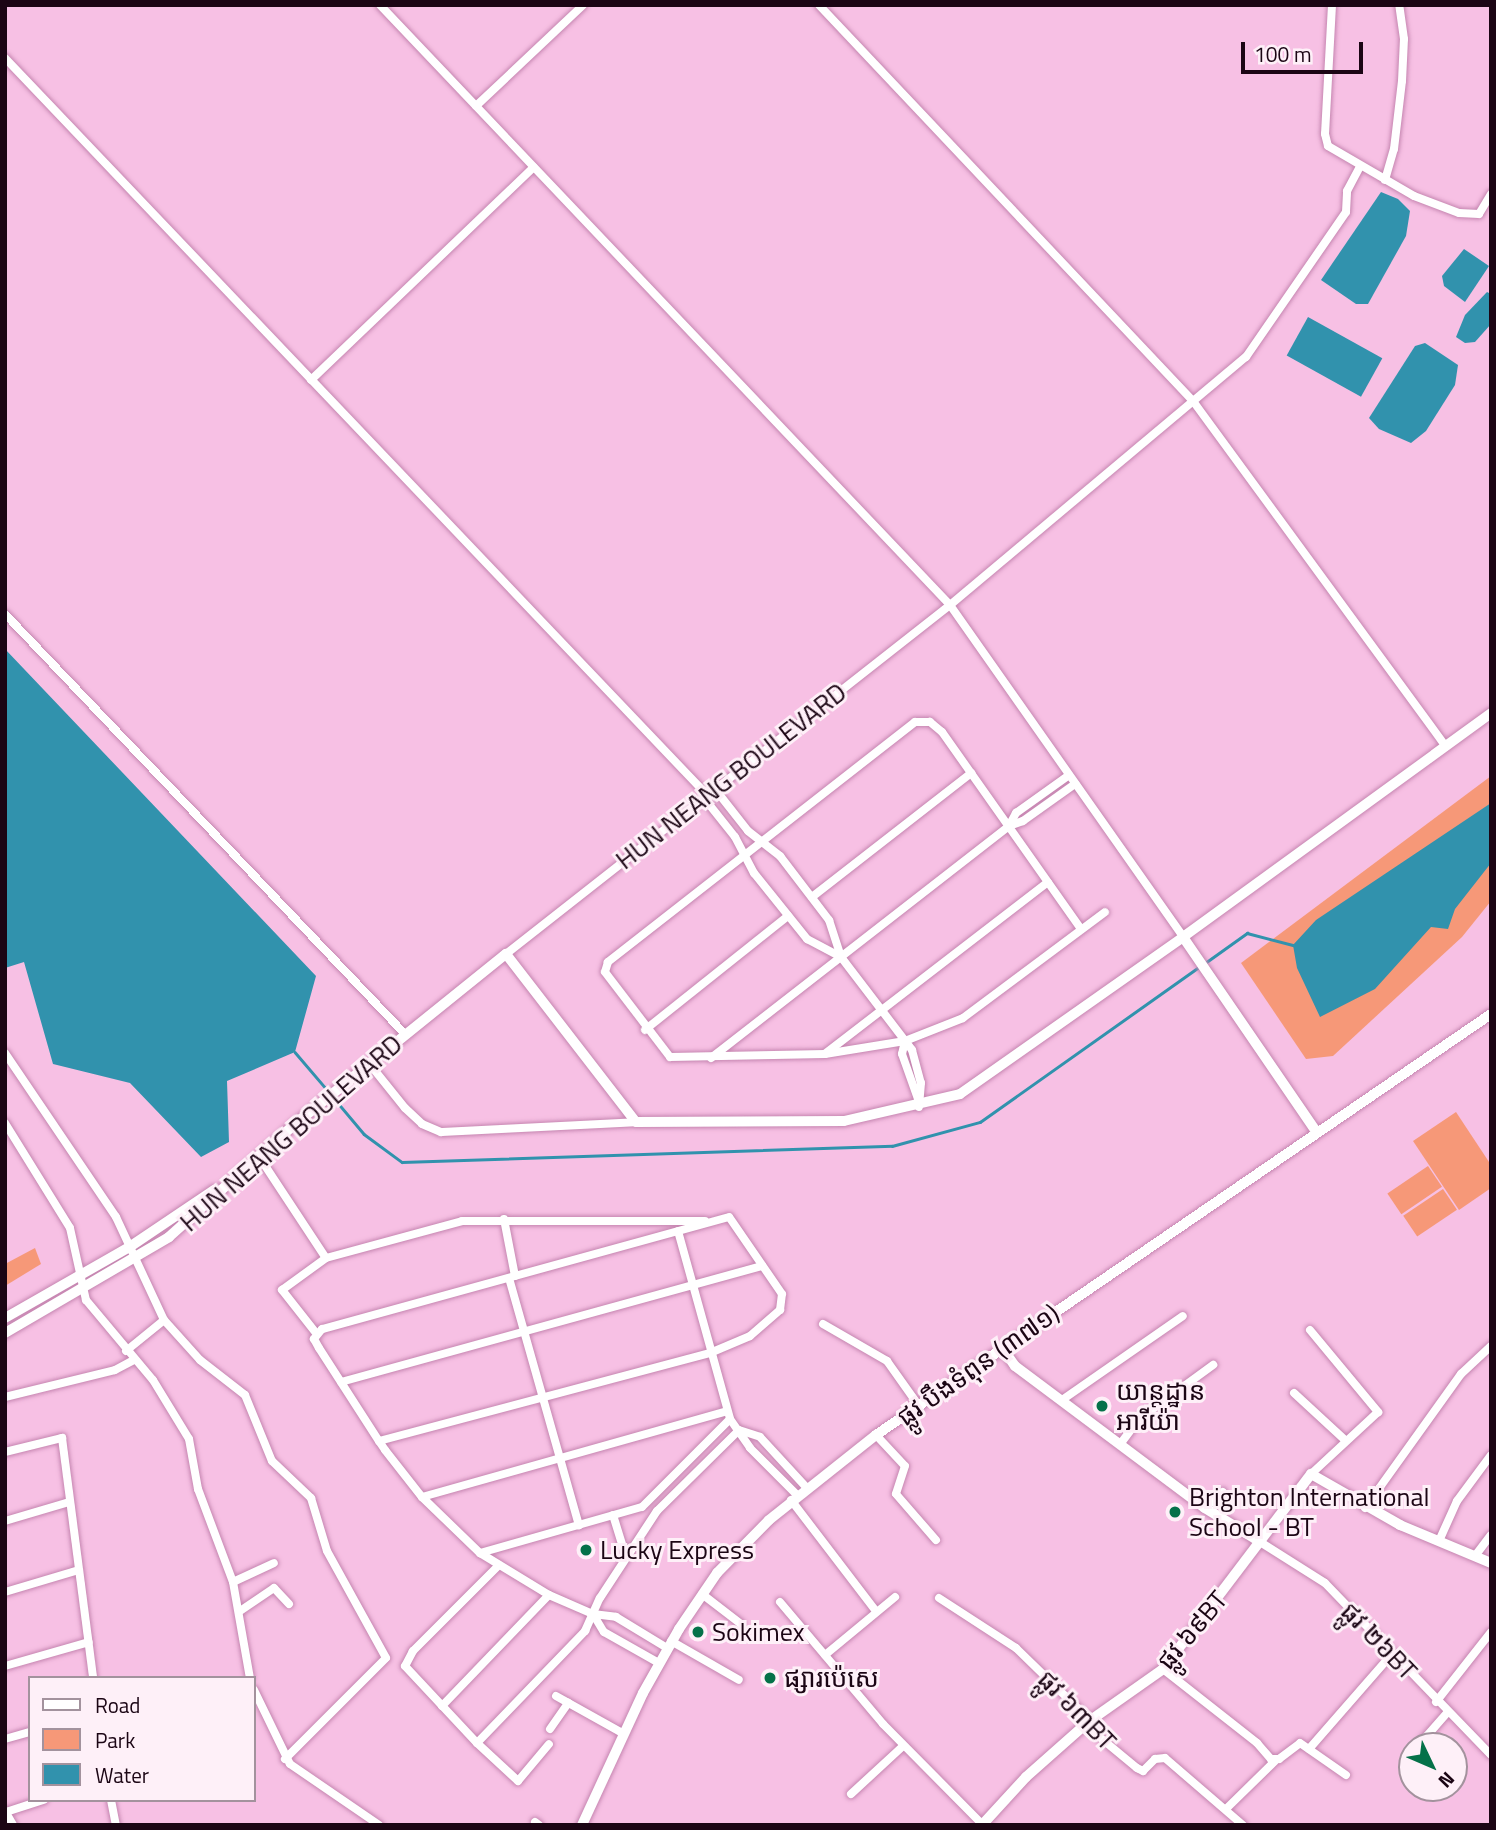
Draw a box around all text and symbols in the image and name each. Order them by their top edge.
scale bar [1244,28,1366,72]
text: 100 m [1254,38,1311,70]
street label: HUN NEANG BOULEVARD [610,676,852,876]
street label: HUN NEANG BOULEVARD [174,1028,408,1238]
street label: ផ្លូវ បឹងទំពុន (៣៧១) [891,1297,1065,1433]
place label: យាន្ដដ្ឋាន អារីយ៉ា [1116,1375,1205,1436]
marker: យាន្ដដ្ឋាន អារីយ៉ា [1094,1398,1110,1414]
place label: Brighton International School - BT [1189,1481,1430,1542]
marker: Brighton International School - BT [1167,1504,1183,1520]
place label: Lucky Express [600,1534,754,1566]
marker: Lucky Express [578,1542,594,1558]
street label: ផ្លូវ ៦៩BT [1150,1584,1234,1676]
street label: ផ្លូវ ២៦BT [1334,1596,1424,1686]
place label: Sokimex [712,1616,804,1648]
marker: Sokimex [690,1624,706,1640]
place label: ផ្សារប៉េសេ [784,1662,879,1694]
street label: ផ្លូវ ៦៣BT [1031,1664,1123,1756]
marker: ផ្សារប៉េសេ [762,1670,778,1686]
legend [28,1676,256,1802]
text: Road [95,1689,140,1721]
text: Park [95,1724,135,1756]
north arrow [1398,1732,1468,1802]
text: Water [95,1759,149,1791]
text: N [1432,1766,1462,1795]

